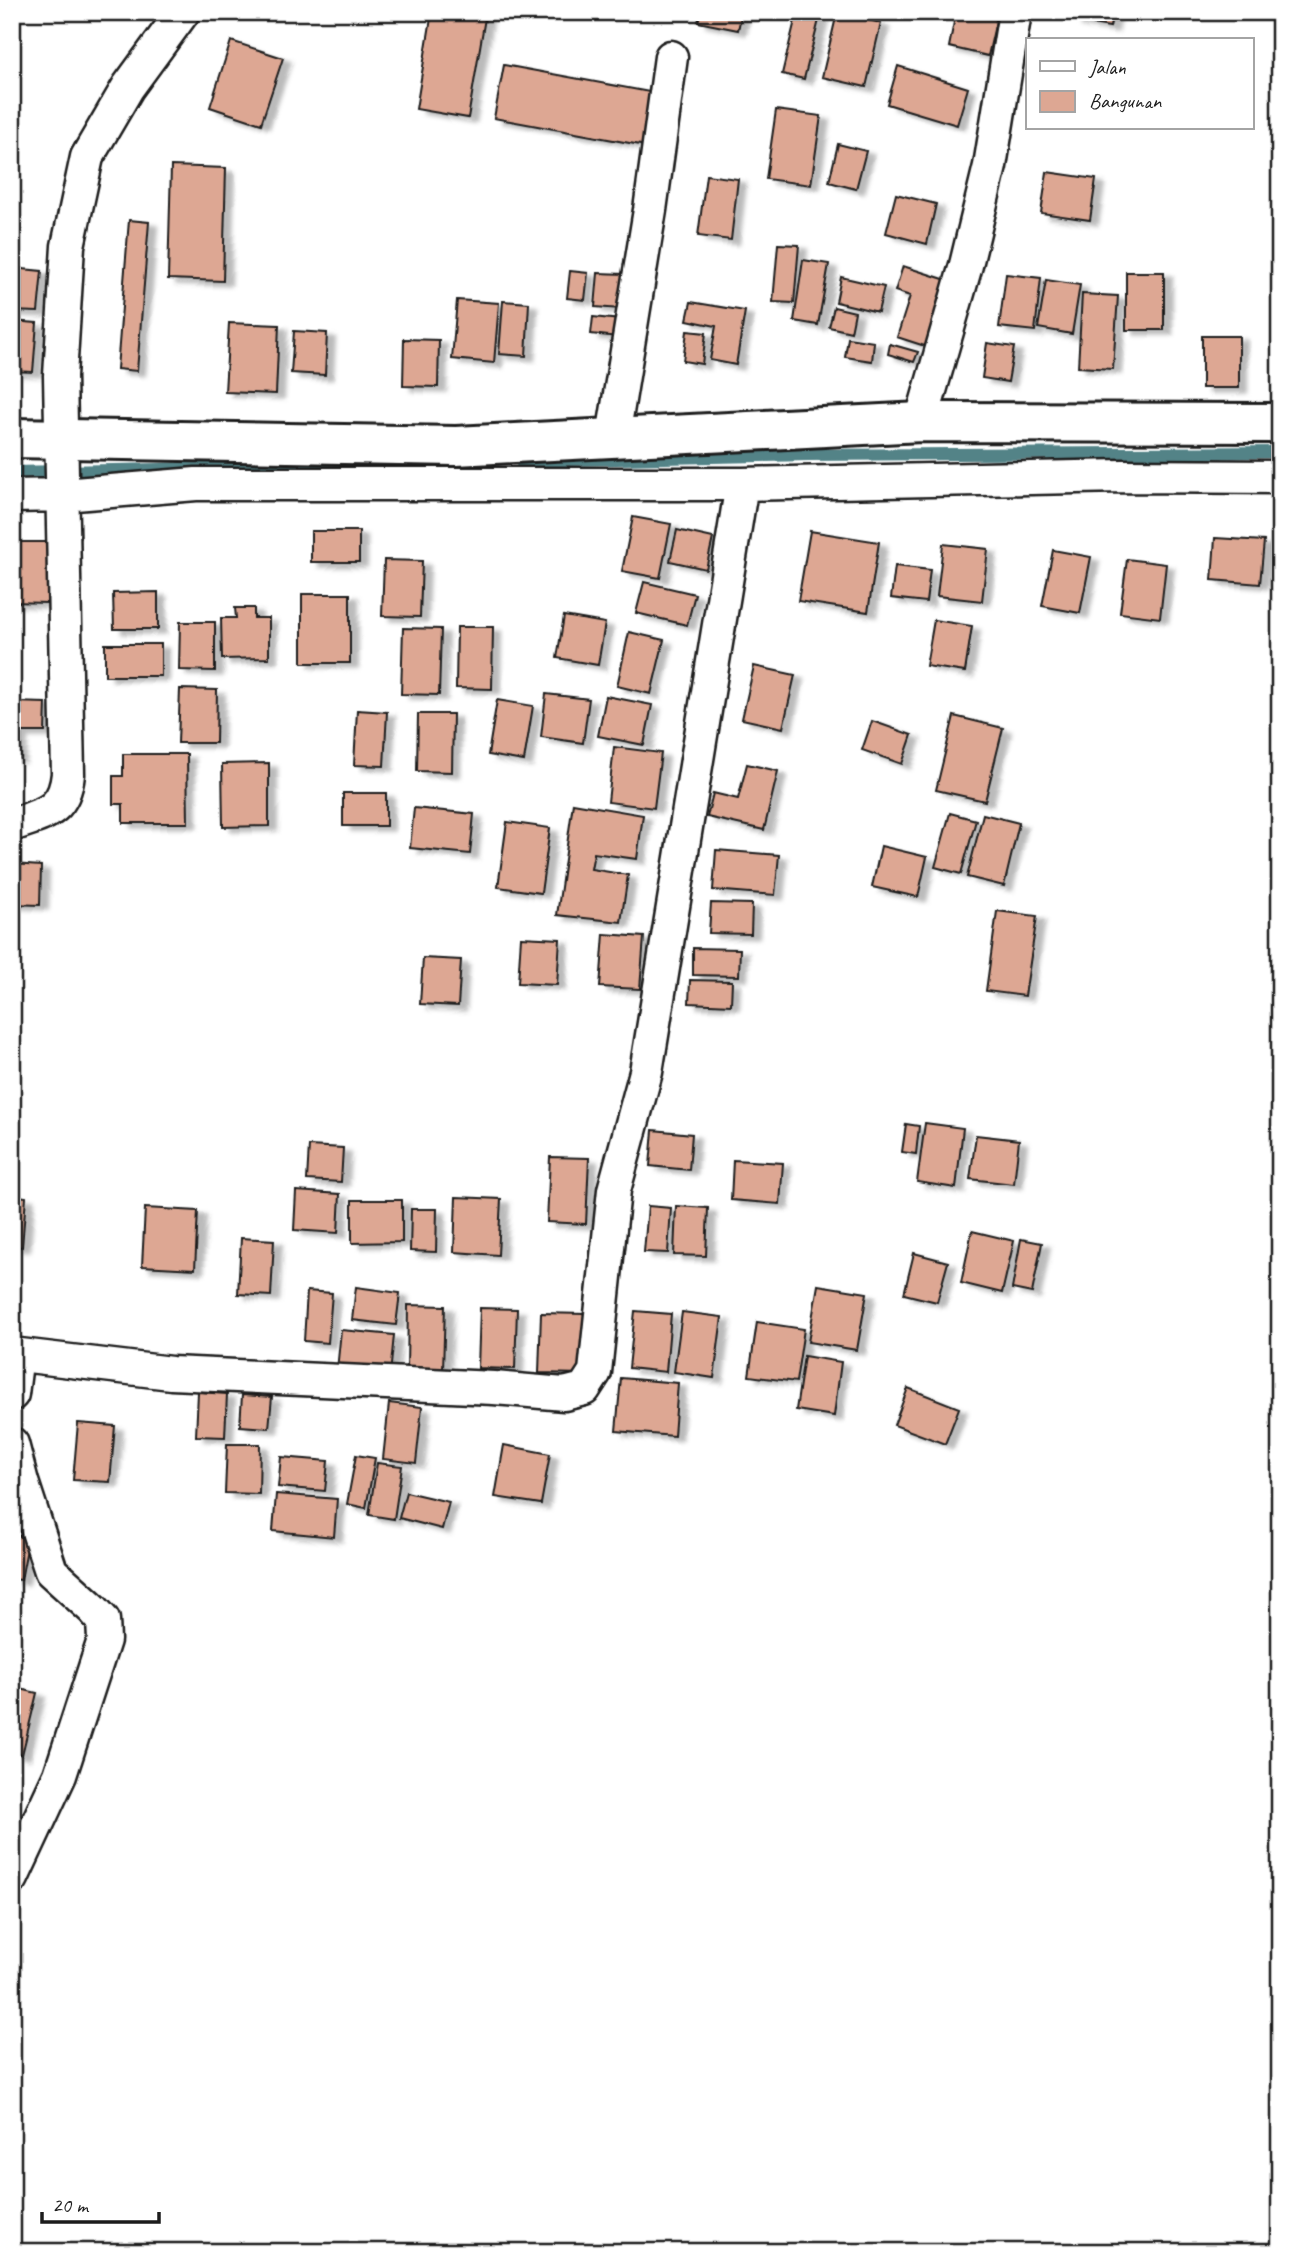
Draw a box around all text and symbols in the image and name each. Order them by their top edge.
legend [1026,38,1254,130]
text: Jalan [1088,54,1126,80]
text: Bangunan [1089,88,1162,114]
scale bar [42,2180,159,2224]
text: 20 m [52,2192,90,2218]

